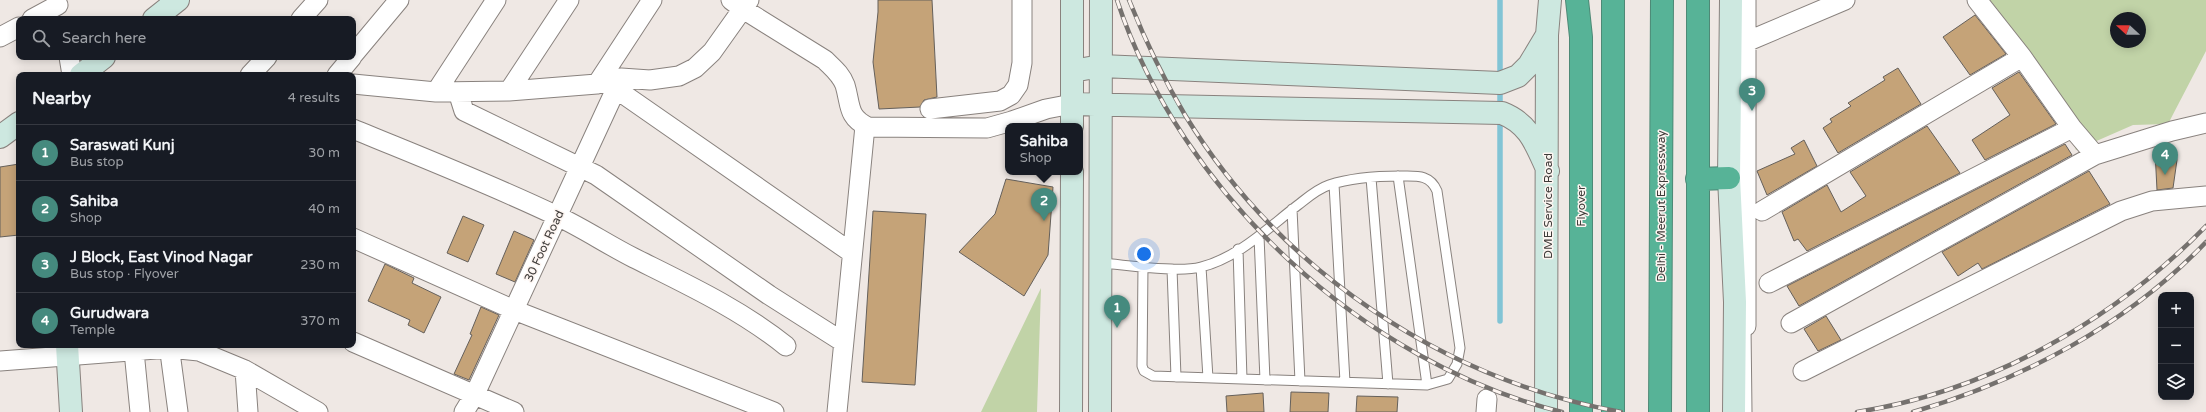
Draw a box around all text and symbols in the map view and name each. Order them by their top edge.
north arrow [2110,12,2146,48]
search box [16,16,356,60]
icon: search [30,27,52,49]
text: Search here [62,29,146,47]
pin: 3 [1739,78,1765,111]
text: Nearby [32,88,91,109]
text: 4 results [288,90,340,106]
popup [1005,123,1083,175]
street label: Delhi - Meerut Expressway [1654,130,1668,282]
text: Sahiba [1020,132,1068,150]
text: Saraswati Kunj [70,136,175,154]
pin: 4 [2152,142,2178,175]
text: 1 [41,145,49,161]
text: 30 m [308,145,340,161]
text: Shop [1020,150,1052,166]
street label: DME Service Road [1541,153,1555,259]
text: Bus stop [70,154,124,170]
street label: Flyover [1574,185,1588,227]
pin: 2 [1031,188,1057,221]
text: Sahiba [70,192,118,210]
text: 2 [41,201,49,217]
text: 40 m [308,201,340,217]
street label: 30 Foot Road [521,208,567,284]
text: Shop [70,210,102,226]
your location [1134,244,1154,264]
text: J Block, East Vinod Nagar [70,248,252,266]
text: 3 [41,257,49,273]
text: 230 m [300,257,340,273]
text: Bus stop · Flyover [70,266,179,282]
map controls [2158,292,2194,400]
button: + [2158,292,2194,328]
pin: 1 [1104,295,1130,328]
text: Gurudwara [70,304,149,322]
text: 4 [41,313,49,329]
text: 370 m [300,313,340,329]
text: Temple [70,322,115,338]
button: − [2158,328,2194,364]
button: layers [2158,364,2194,400]

